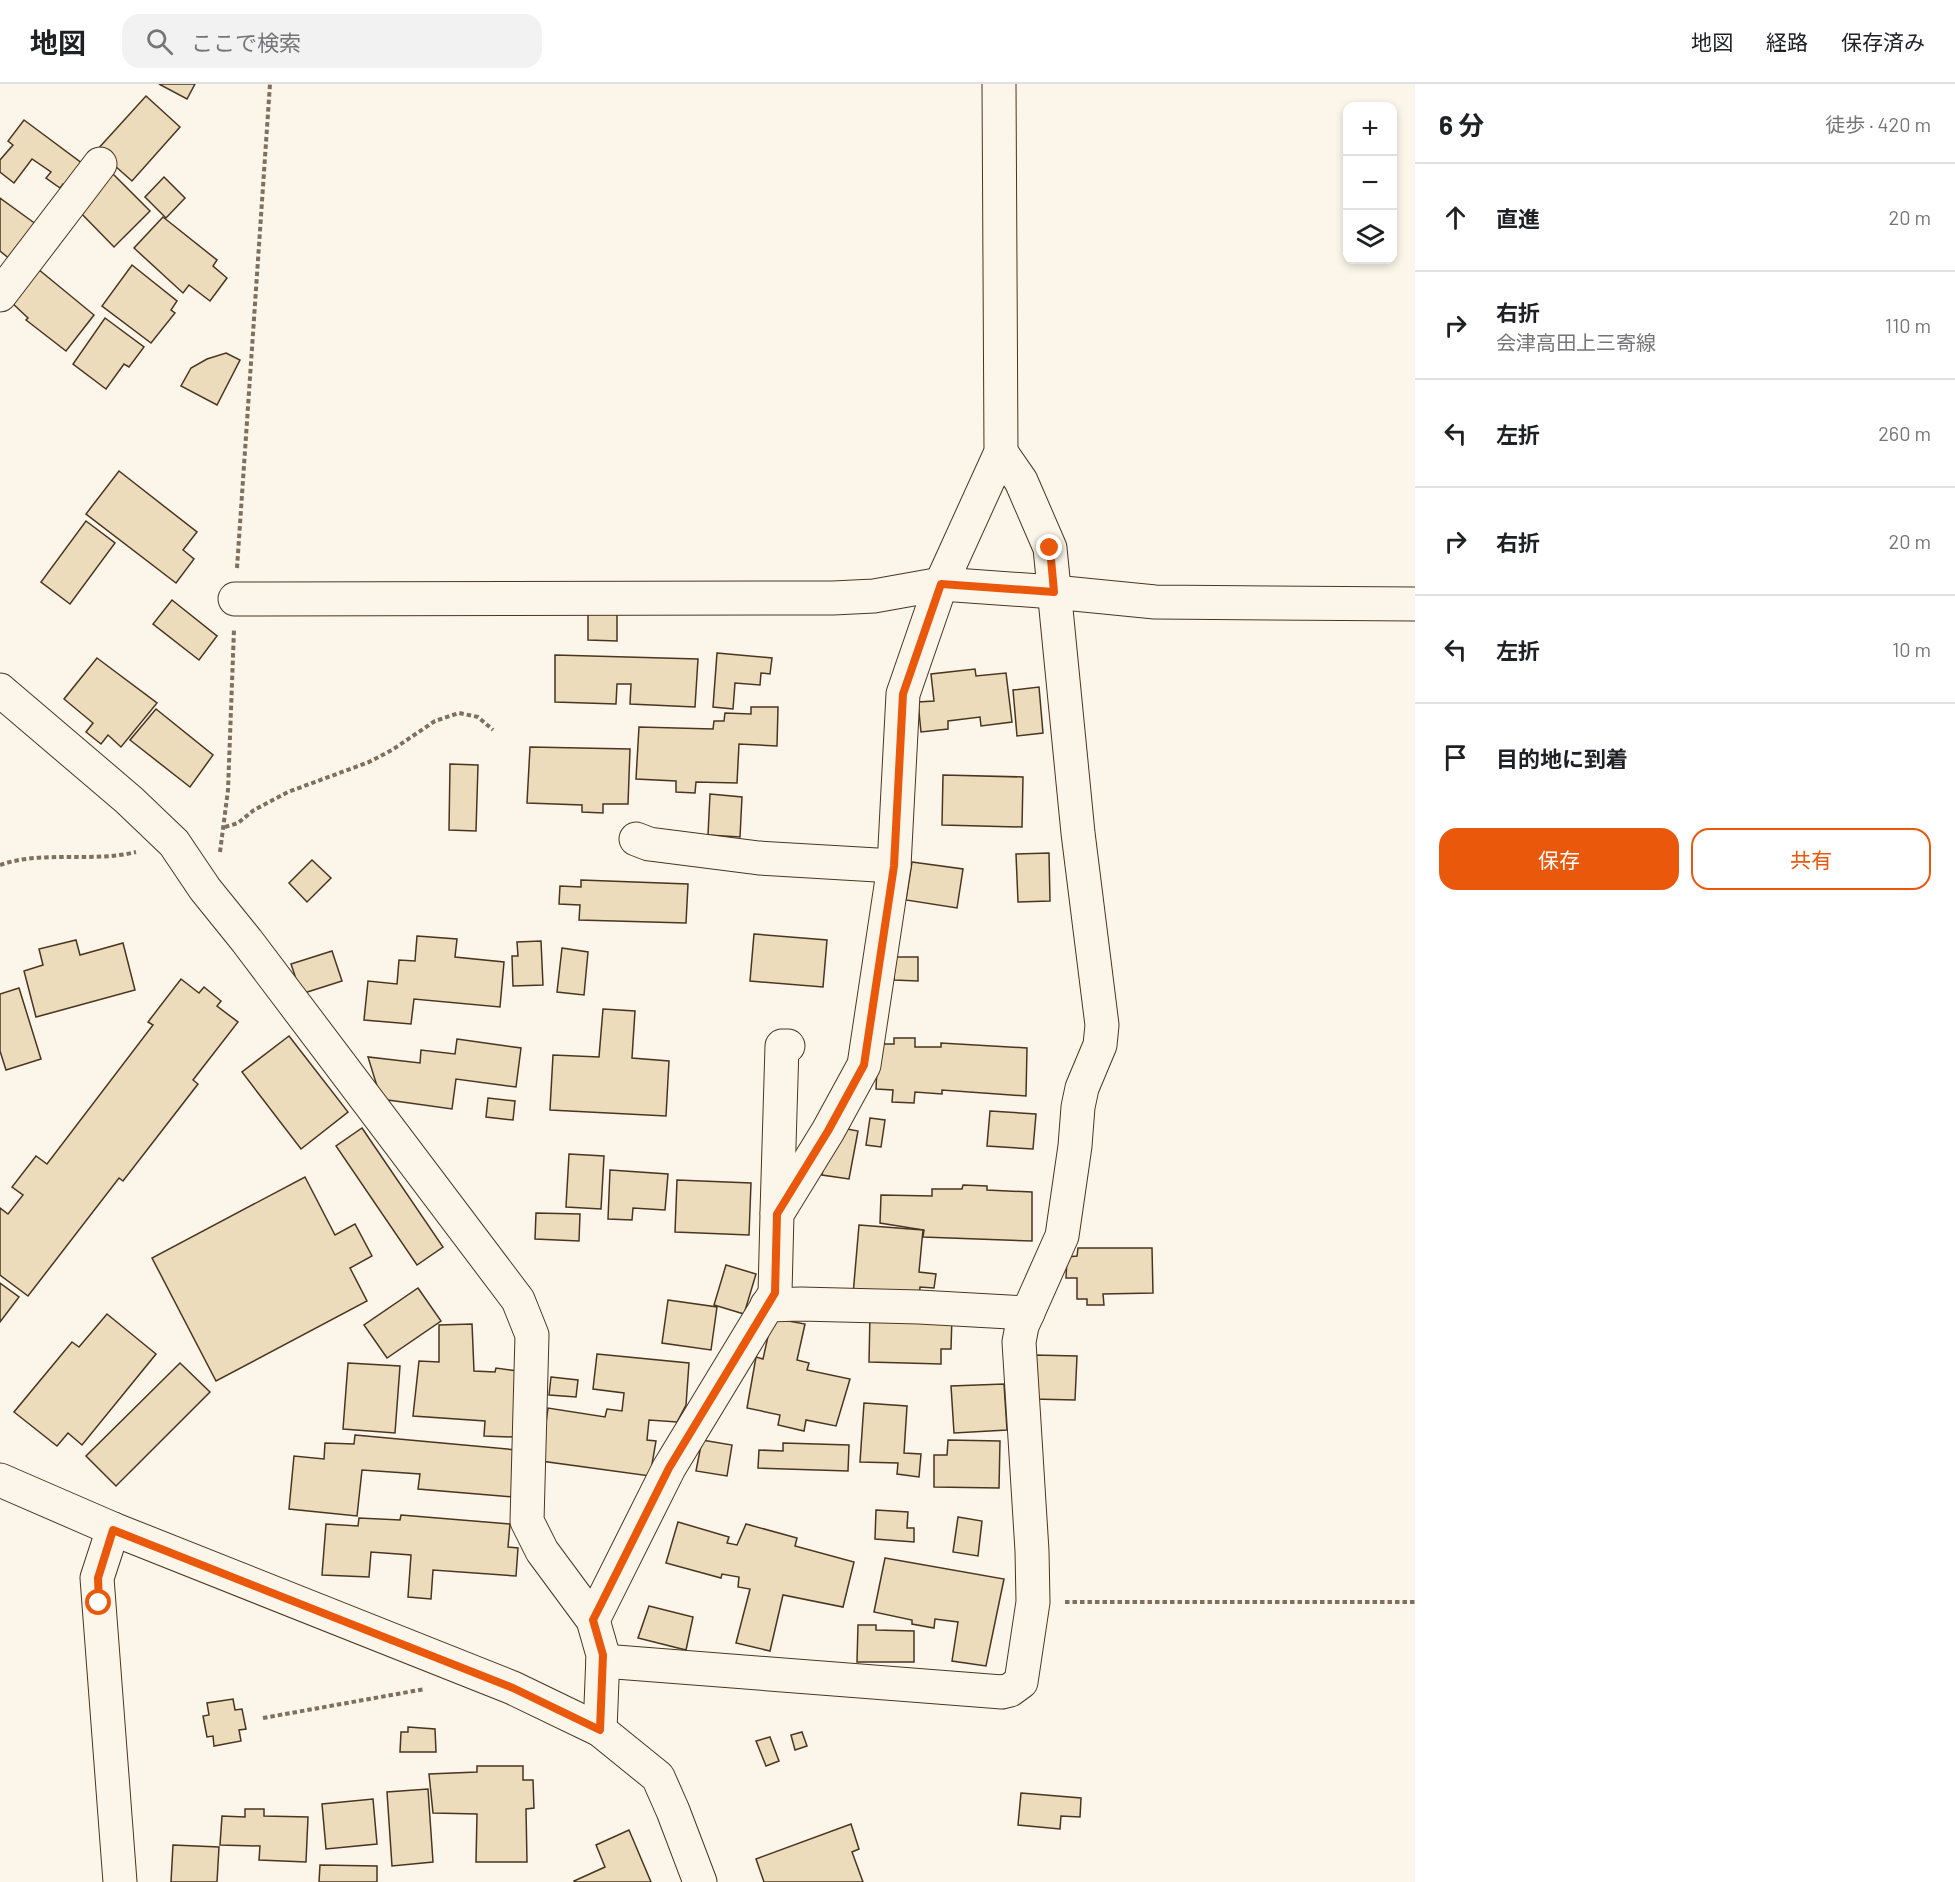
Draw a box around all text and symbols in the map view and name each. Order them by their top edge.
search box [122,14,542,68]
text: 地図 [30,25,86,59]
icon: search [143,25,176,58]
text: ここで検索 [191,29,301,55]
text: 地図 [1691,29,1733,54]
text: 経路 [1766,29,1808,54]
text: 保存済み [1841,29,1925,54]
map controls [1343,102,1397,264]
button: + [1343,102,1397,156]
text: 6 分 [1439,109,1484,140]
text: 徒歩 · 420 m [1825,112,1931,136]
button: − [1343,156,1397,210]
icon: ahead [1439,201,1472,234]
text: 直進 [1496,205,1540,231]
text: 20 m [1888,205,1931,229]
button: layers [1343,210,1397,264]
text: 右折 [1496,299,1540,325]
icon: right [1439,309,1472,342]
text: 110 m [1885,313,1931,337]
text: 会津高田上三寄線 [1496,330,1656,354]
icon: left [1439,417,1472,450]
text: 左折 [1496,421,1540,447]
text: 260 m [1878,421,1931,445]
icon: right [1439,525,1472,558]
text: 右折 [1496,529,1540,555]
text: 20 m [1888,529,1931,553]
route end [1036,534,1062,560]
icon: left [1439,633,1472,666]
text: 左折 [1496,637,1540,663]
text: 10 m [1892,637,1931,661]
icon: arrive [1439,741,1472,774]
text: 目的地に到着 [1496,745,1628,771]
button: 保存 [1439,828,1679,890]
button: 共有 [1691,828,1931,890]
route start [85,1589,111,1615]

